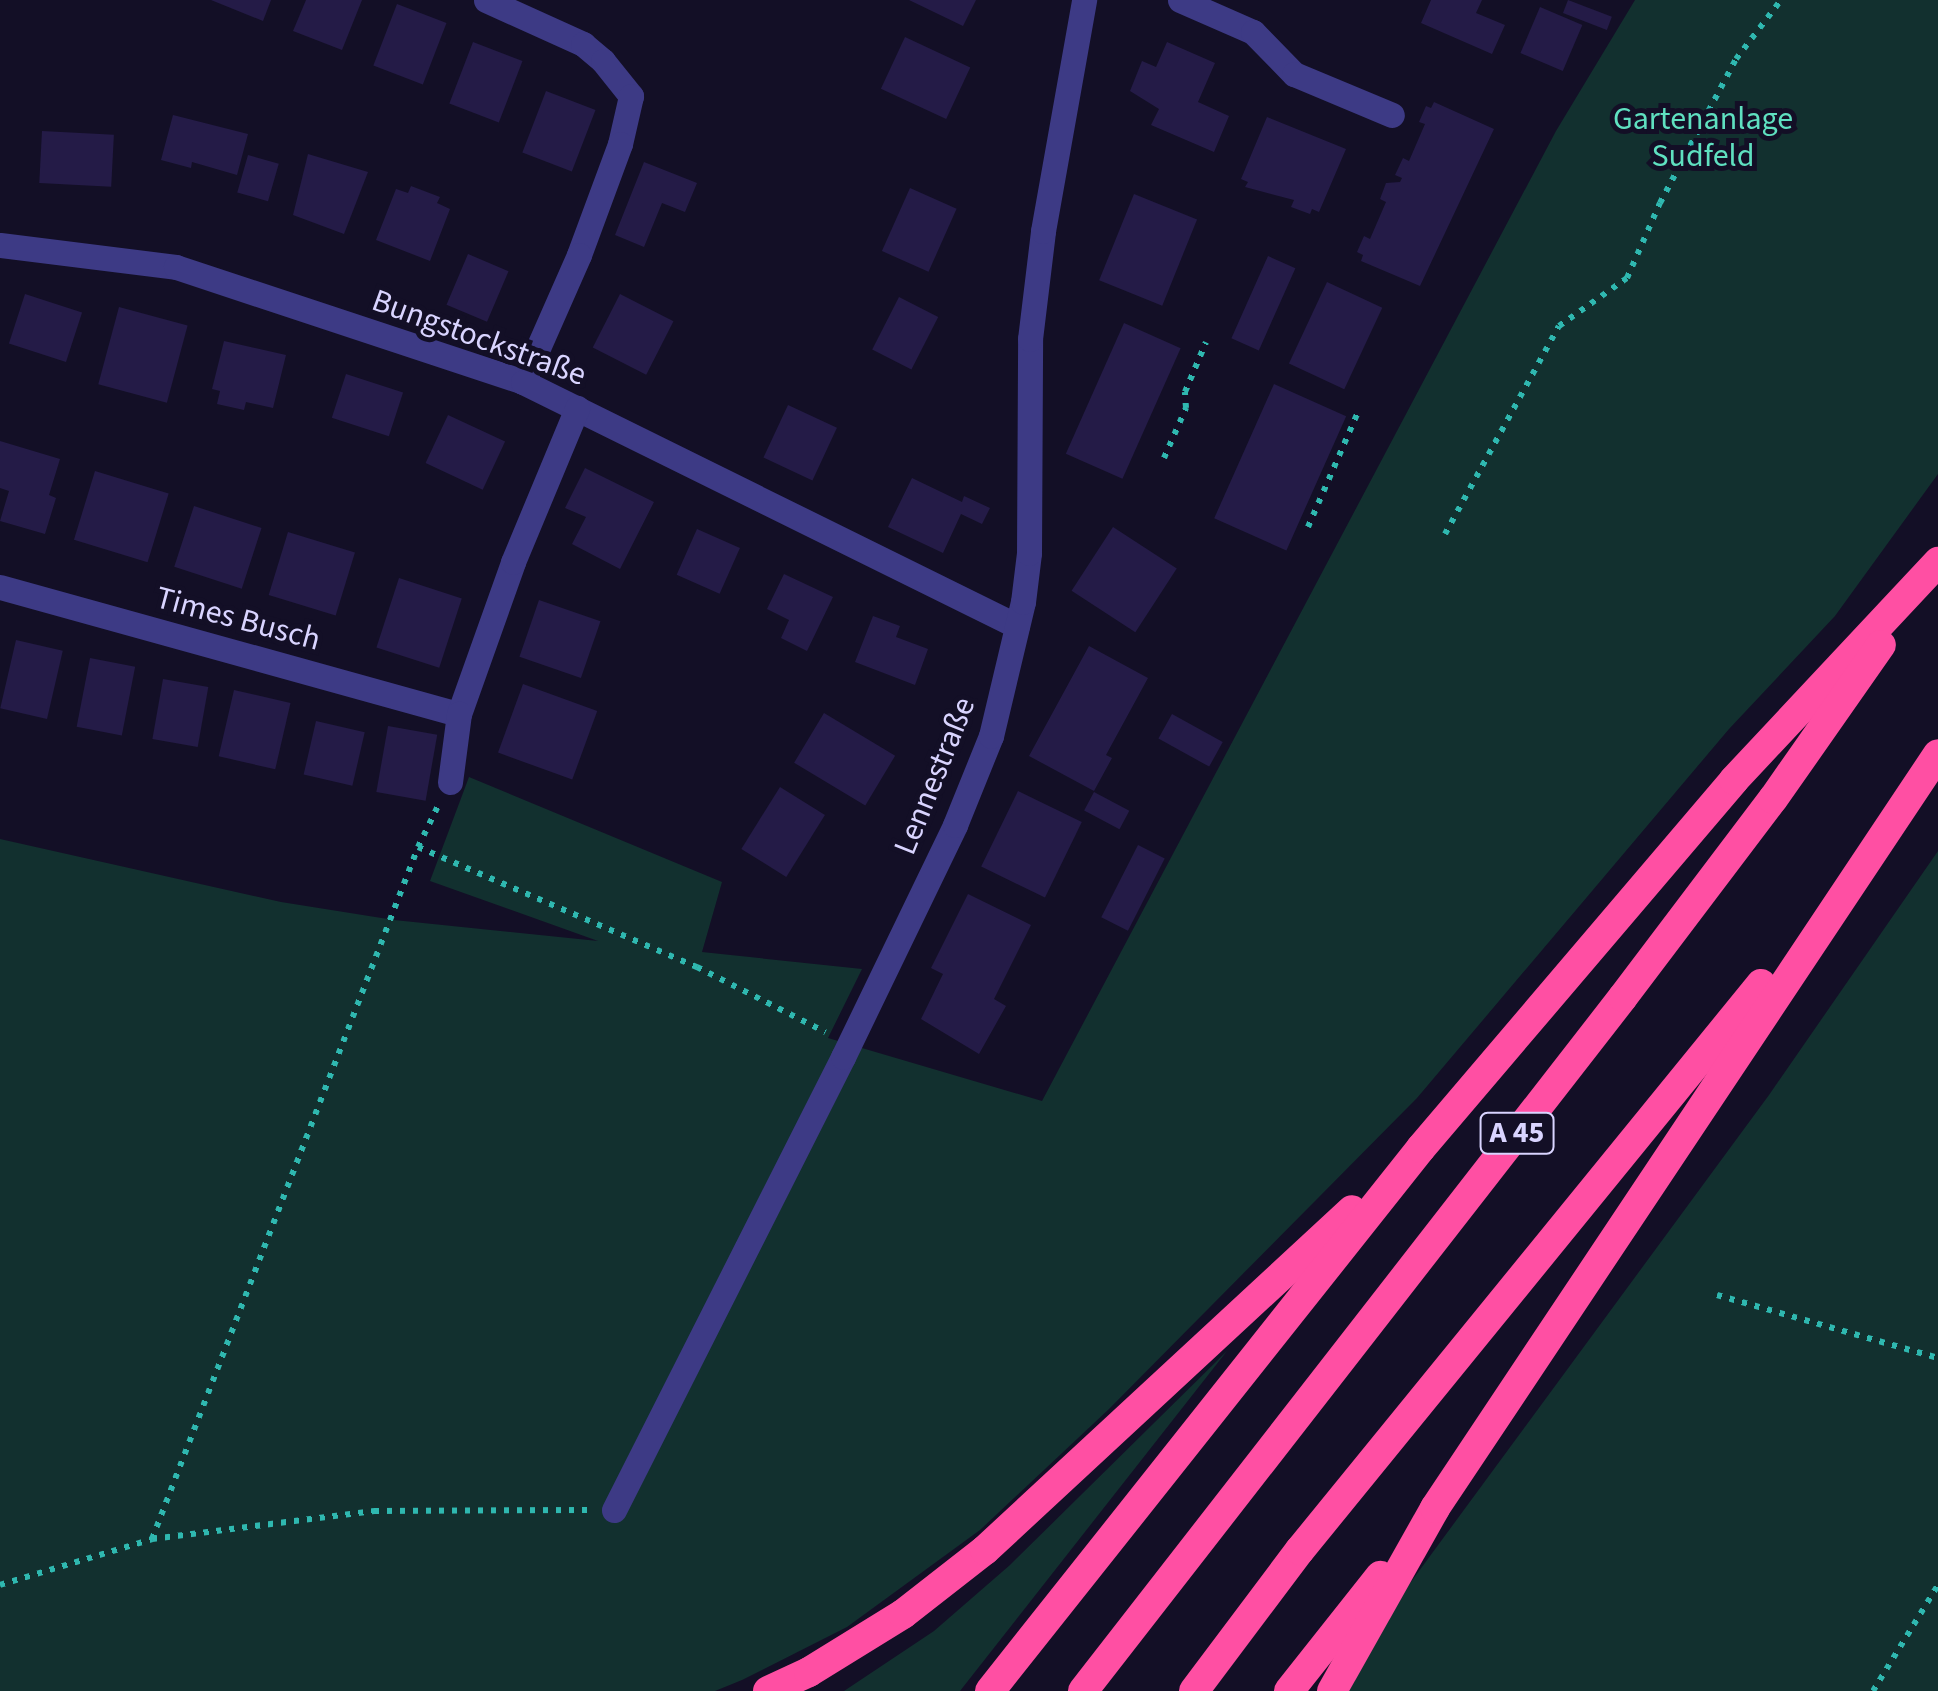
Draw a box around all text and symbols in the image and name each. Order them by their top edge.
park label: Gartenanlage Sudfeld [1613,101,1793,176]
street label: Bungstockstraße [367,281,591,395]
street label: Times Busch [151,579,325,659]
street label: Lennestraße [886,692,984,860]
road number: A 45 [1480,1108,1554,1158]

